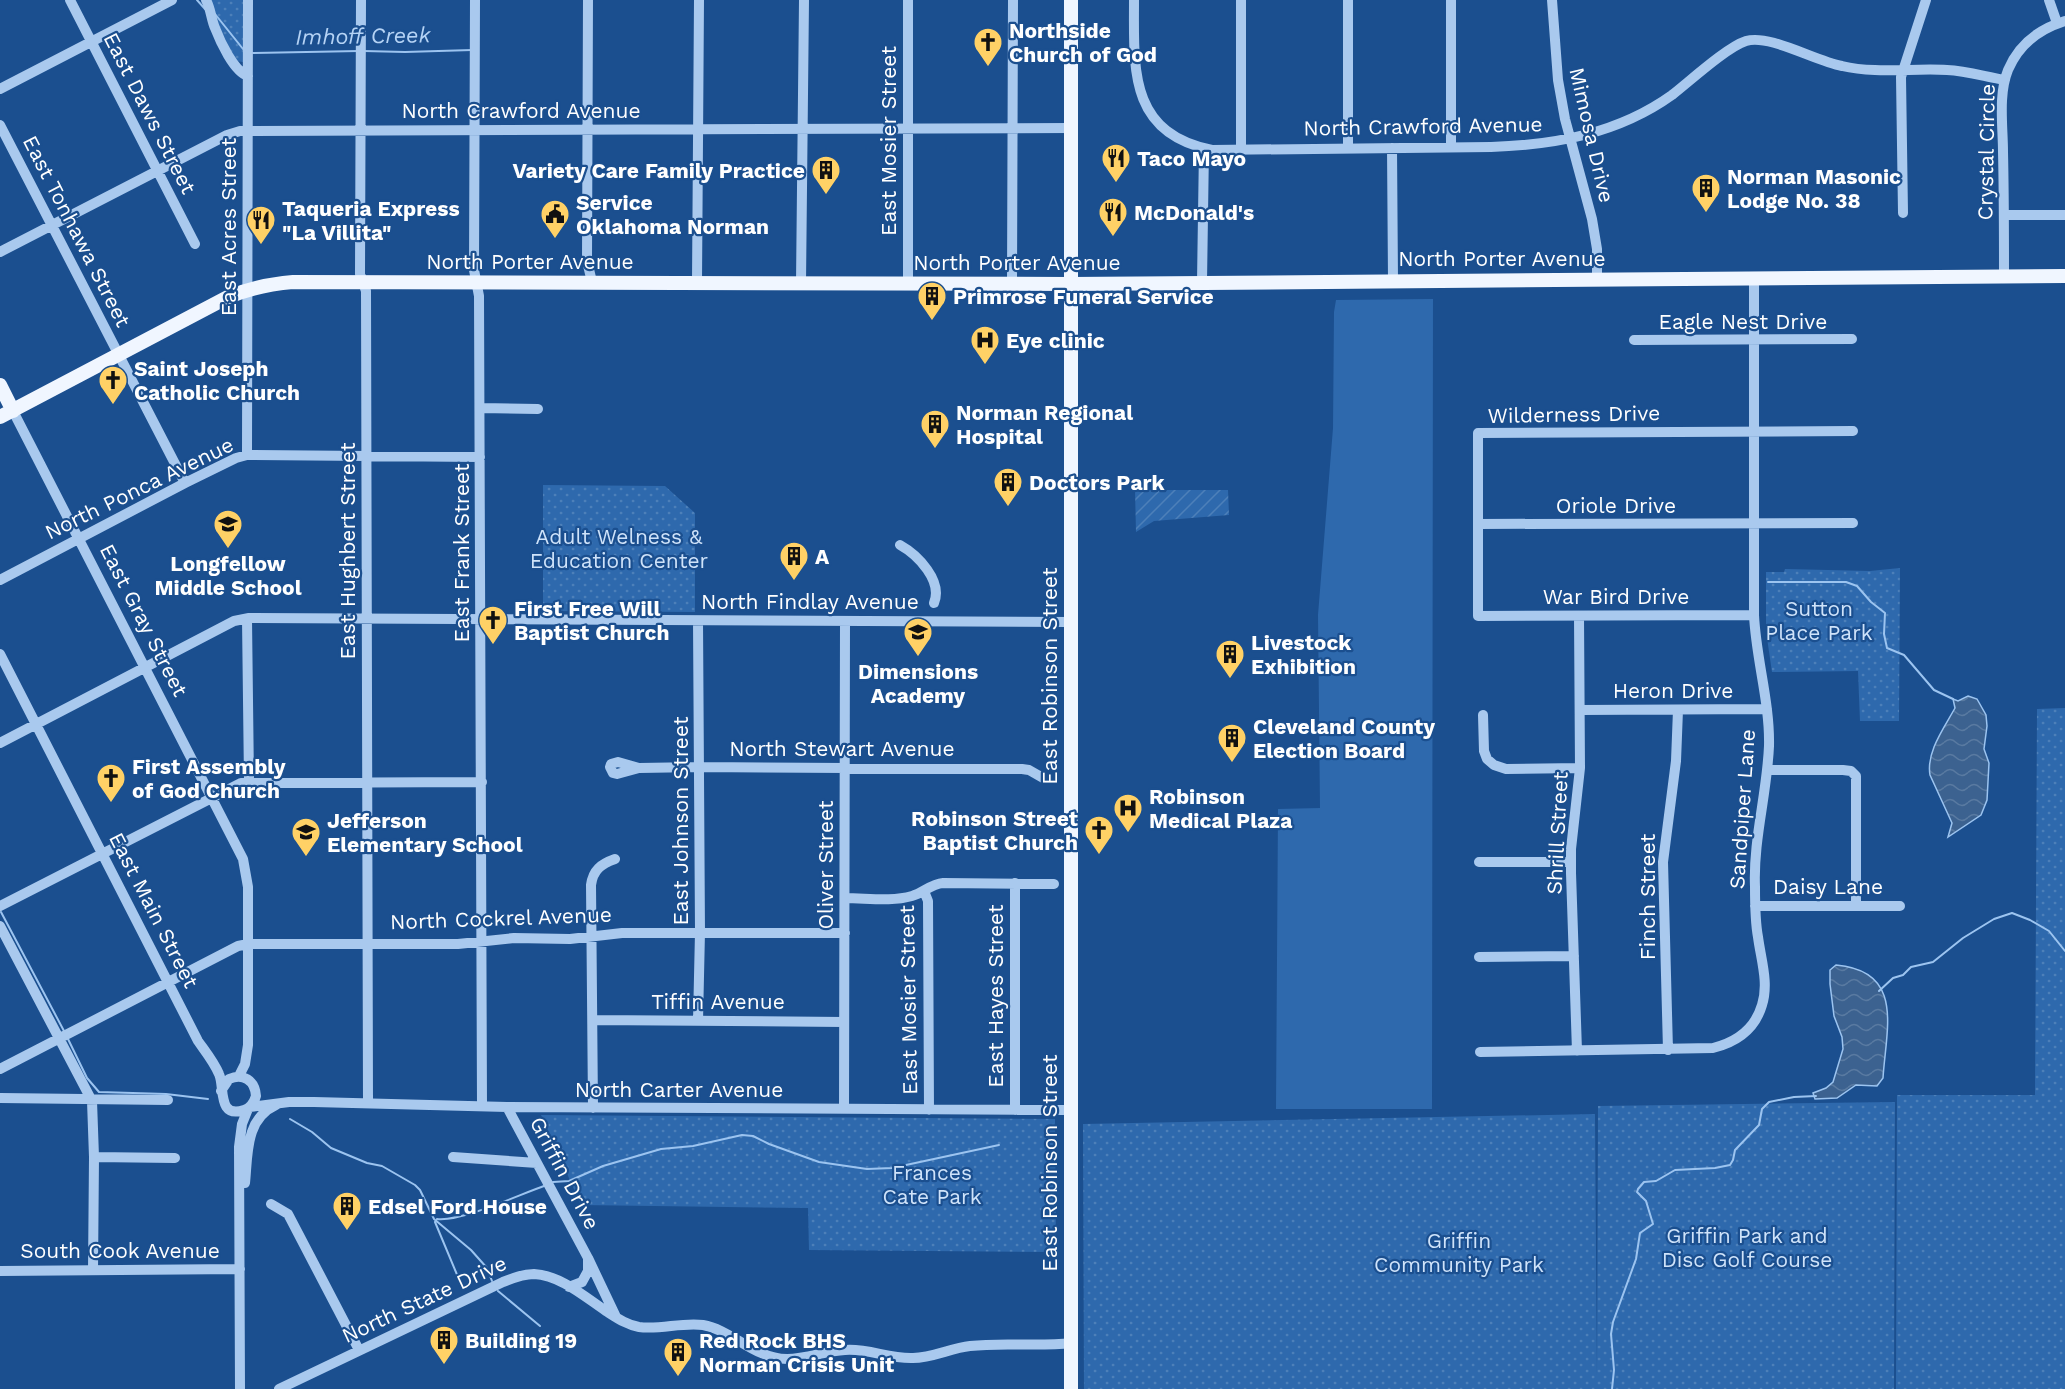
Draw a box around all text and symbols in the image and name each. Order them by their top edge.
place label: Northside Church of God [1009,18,1157,67]
water label: Imhoff Creek [295,22,432,50]
church icon: Northside Church of God [972,26,1004,68]
street label: East Daws Street [98,28,202,198]
street label: East Mosier Street [876,46,901,236]
street label: Mimosa Drive [1564,65,1620,205]
street label: Crystal Circle [1972,83,2000,221]
street label: North Crawford Avenue [401,98,641,123]
street label: North Crawford Avenue [1303,111,1543,141]
street label: East Tonhawa Street [18,131,136,331]
street label: East Acres Street [216,137,241,316]
restaurant icon: Taco Mayo [1100,142,1132,184]
place label: Taco Mayo [1137,146,1246,171]
building icon: Variety Care Family Practice [810,154,842,196]
place label: Variety Care Family Practice [512,158,805,183]
place label: Norman Masonic Lodge No. 38 [1727,164,1901,213]
building icon: Norman Masonic Lodge No. 38 [1690,172,1722,214]
place label: Service Oklahoma Norman [576,190,769,239]
place label: Taqueria Express "La Villita" [282,196,460,245]
restaurant icon: McDonald's [1097,196,1129,238]
public building icon: Service Oklahoma Norman [539,198,571,240]
place label: McDonald's [1134,200,1254,225]
restaurant icon: Taqueria Express "La Villita" [245,204,277,246]
street label: North Porter Avenue [1398,246,1606,271]
street label: North Porter Avenue [426,249,634,274]
street label: North Porter Avenue [913,250,1121,275]
building icon: Primrose Funeral Service [916,280,948,322]
place label: Primrose Funeral Service [953,284,1214,309]
street label: Eagle Nest Drive [1659,309,1827,334]
hospital icon: Eye clinic [969,324,1001,366]
place label: Eye clinic [1006,328,1105,353]
place label: Saint Joseph Catholic Church [134,356,300,405]
church icon: Saint Joseph Catholic Church [97,364,129,406]
place label: Norman Regional Hospital [956,400,1133,449]
street label: Wilderness Drive [1487,400,1661,428]
building icon: Norman Regional Hospital [919,408,951,450]
street label: North Ponca Avenue [41,431,237,545]
street label: East Hughbert Street [335,442,360,660]
street label: East Frank Street [449,463,474,643]
building icon: Doctors Park [992,466,1024,508]
place label: Doctors Park [1029,470,1166,495]
street label: Oriole Drive [1556,493,1676,518]
school or university icon: Longfellow Middle School [212,508,244,550]
park label: Adult Welness & Education Center [530,524,709,573]
street label: East Gray Street [95,540,193,701]
building icon: A [778,540,810,582]
place label: A [815,544,830,569]
place label: Longfellow Middle School [154,551,302,600]
street label: East Robinson Street [1037,567,1062,785]
street label: War Bird Drive [1543,584,1689,609]
street label: North Findlay Avenue [701,589,919,614]
place label: First Free Will Baptist Church [514,596,669,645]
park label: Sutton Place Park [1765,596,1873,645]
church icon: First Free Will Baptist Church [477,604,509,646]
school or university icon: Dimensions Academy [902,616,934,658]
place label: Livestock Exhibition [1251,630,1356,679]
building icon: Livestock Exhibition [1214,638,1246,680]
place label: Dimensions Academy [858,659,978,708]
street label: Heron Drive [1613,678,1733,703]
place label: Cleveland County Election Board [1253,714,1435,763]
street label: East Johnson Street [668,716,693,926]
building icon: Cleveland County Election Board [1216,722,1248,764]
street label: Sandpiper Lane [1724,728,1760,890]
street label: North Stewart Avenue [729,736,955,761]
place label: First Assembly of God Church [132,754,286,803]
church icon: First Assembly of God Church [95,762,127,804]
street label: Shrill Street [1541,771,1573,895]
place label: Robinson Medical Plaza [1149,784,1293,833]
hospital icon: Robinson Medical Plaza [1112,792,1144,834]
street label: Oliver Street [813,800,838,930]
place label: Robinson Street Baptist Church [911,806,1078,855]
place label: Jefferson Elementary School [327,808,523,857]
church icon: Robinson Street Baptist Church [1083,814,1115,856]
school or university icon: Jefferson Elementary School [290,816,322,858]
street label: East Main Street [104,828,204,992]
street label: Finch Street [1635,834,1660,960]
street label: Daisy Lane [1773,874,1883,899]
street label: North Cockrel Avenue [390,902,612,934]
street label: East Hayes Street [983,904,1008,1088]
street label: East Mosier Street [894,905,922,1095]
street label: Tiffin Avenue [651,989,785,1014]
street label: East Robinson Street [1037,1054,1062,1272]
street label: North Carter Avenue [575,1077,783,1102]
street label: Griffin Drive [525,1112,605,1234]
park label: Frances Cate Park [882,1160,982,1209]
building icon: Edsel Ford House [331,1190,363,1232]
place label: Edsel Ford House [368,1194,547,1219]
park label: Griffin Park and Disc Golf Course [1662,1223,1832,1272]
park label: Griffin Community Park [1374,1228,1544,1277]
street label: South Cook Avenue [20,1238,220,1263]
street label: North State Drive [338,1250,510,1348]
building icon: Building 19 [428,1324,460,1366]
place label: Building 19 [465,1328,577,1353]
place label: Red Rock BHS Norman Crisis Unit [699,1328,894,1377]
building icon: Red Rock BHS Norman Crisis Unit [662,1336,694,1378]

